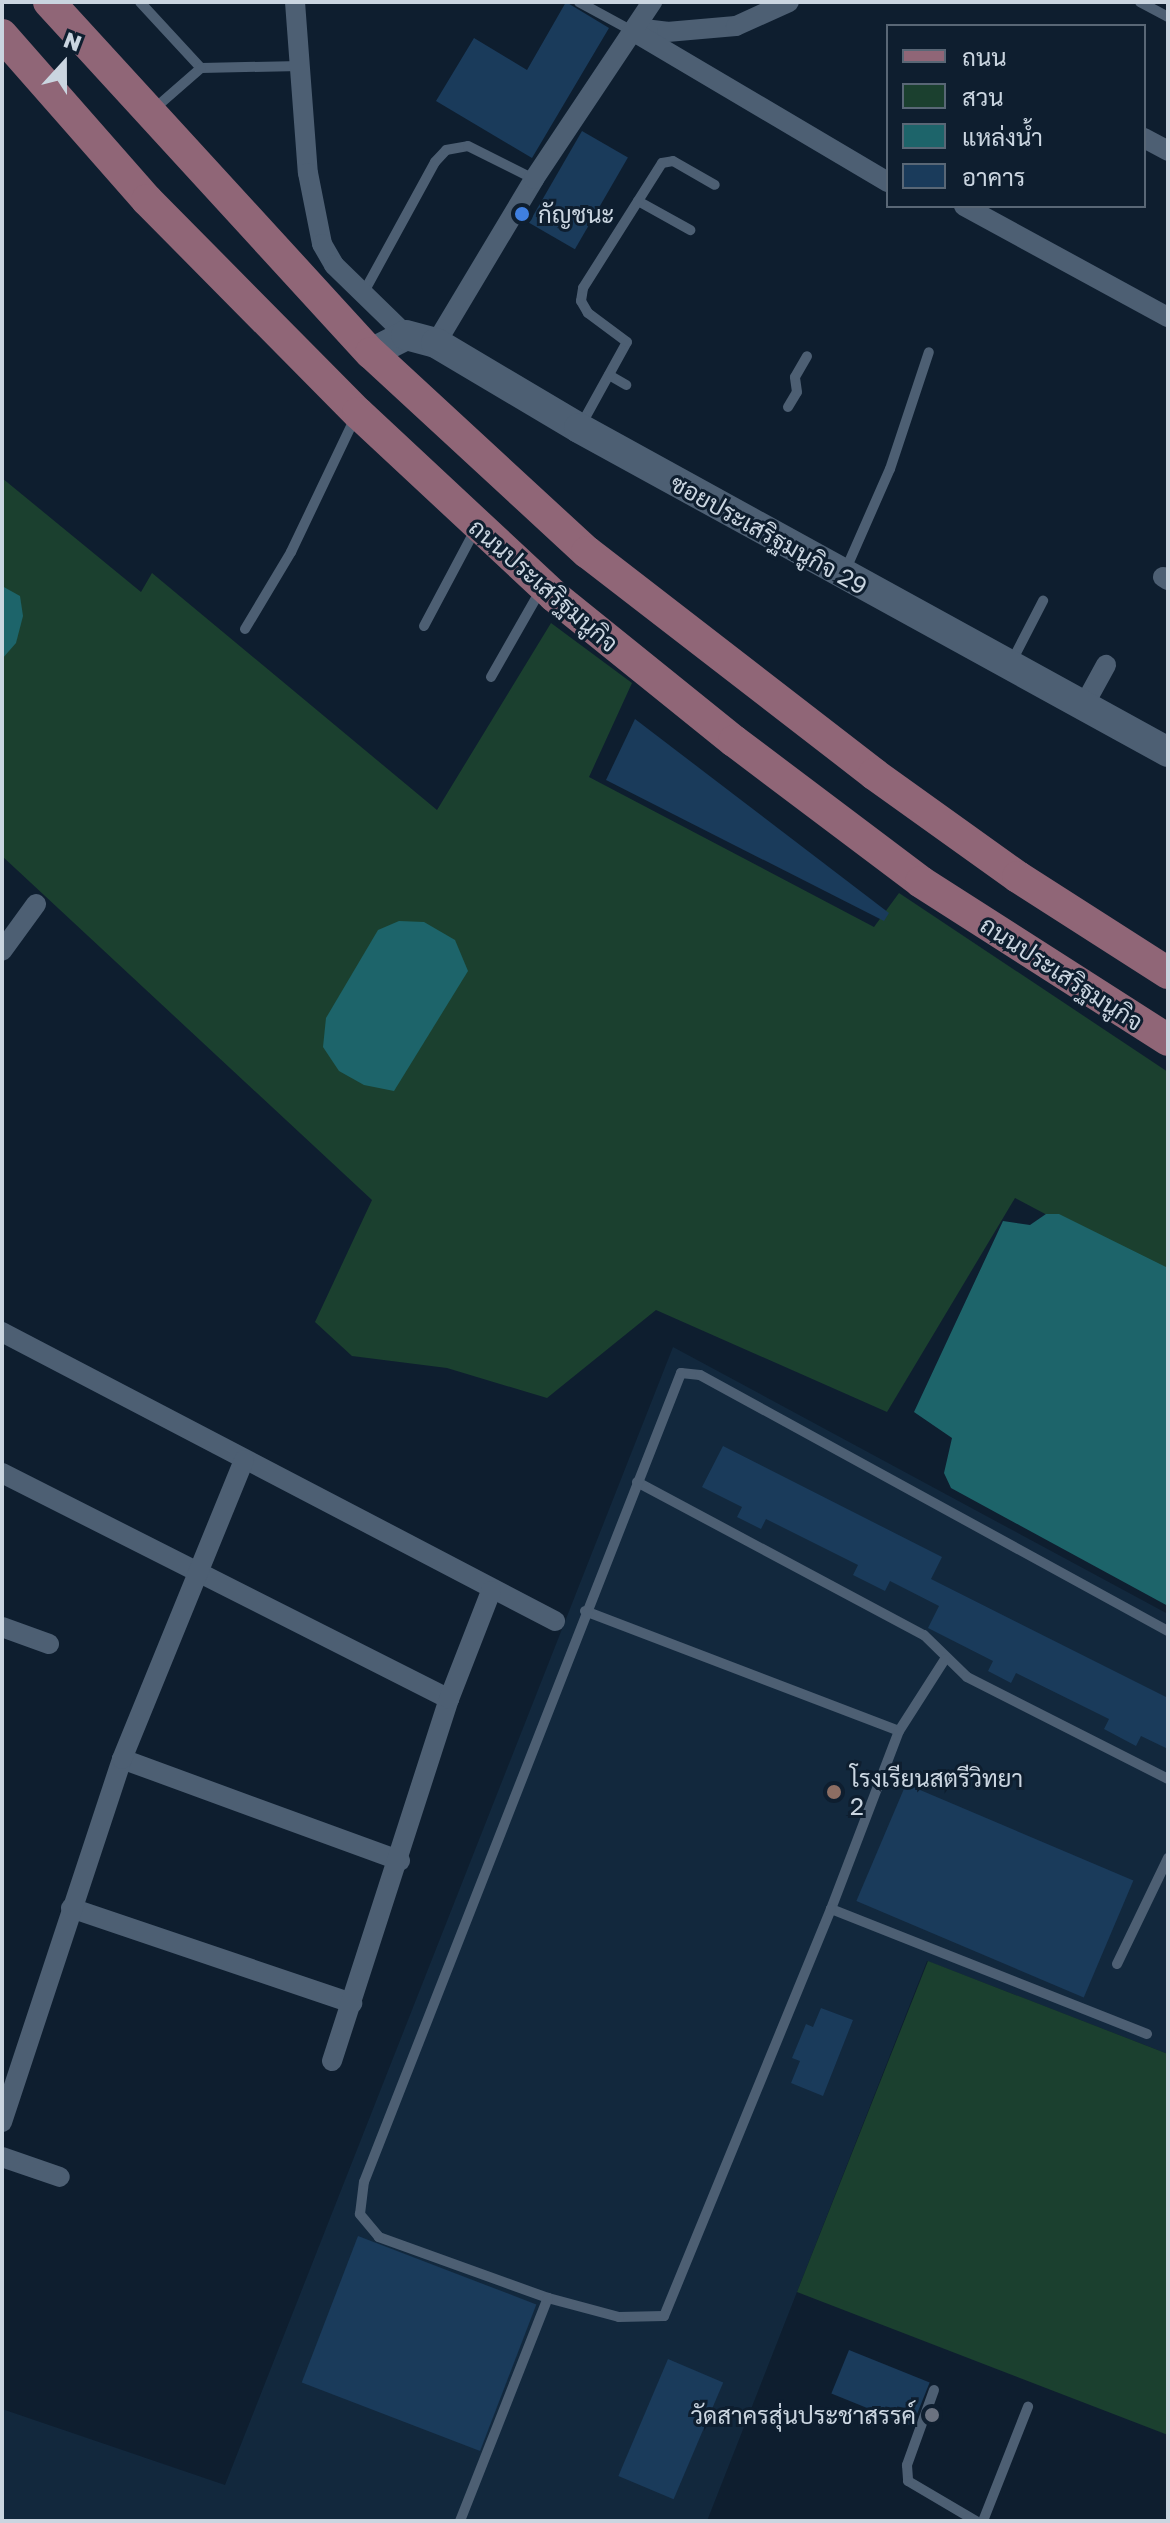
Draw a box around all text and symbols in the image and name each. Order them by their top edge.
north arrow [24,24,104,104]
legend [886,24,1146,208]
text: N [60,26,85,57]
text: ถนน [962,42,1007,71]
text: สวน [962,82,1004,111]
text: แหล่งน้ำ [962,122,1043,151]
text: อาคาร [962,162,1025,191]
place label: กัญชนะ [538,200,614,228]
marker: กัญชนะ [513,205,531,223]
street label: ซอยประเสริฐมนูกิจ 29 [666,468,872,600]
street label: ถนนประเสริฐมนูกิจ [464,513,624,657]
street label: ถนนประเสริฐมนูกิจ [975,910,1149,1036]
place label: โรงเรียนสตรีวิทยา 2 [850,1764,1023,1820]
marker: โรงเรียนสตรีวิทยา 2 [825,1783,843,1801]
place label: วัดสาครสุ่นประชาสรรค์ [691,2401,916,2429]
marker: วัดสาครสุ่นประชาสรรค์ [923,2406,941,2424]

